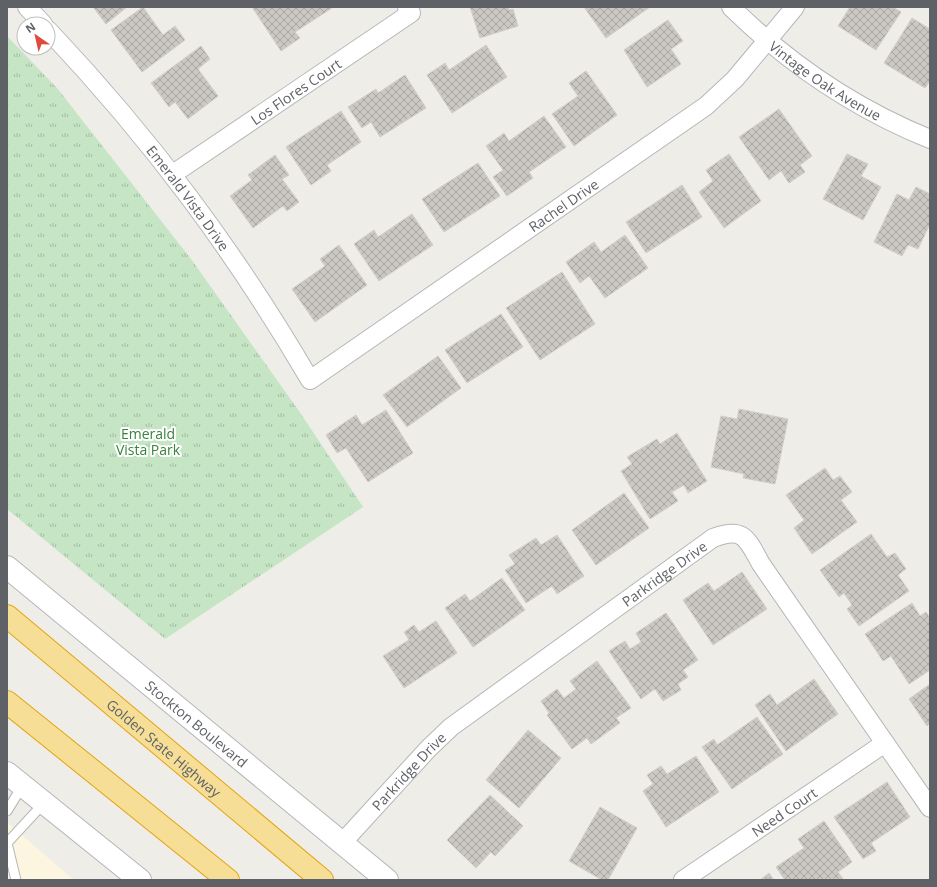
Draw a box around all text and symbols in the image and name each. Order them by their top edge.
north arrow [16,16,56,56]
text: N [22,19,38,36]
street label: Vintage Oak Avenue [765,36,885,124]
street label: Los Flores Court [246,54,345,129]
street label: Emerald Vista Drive [143,141,234,254]
street label: Rachel Drive [524,174,602,236]
park label: Emerald Vista Park [116,424,181,459]
street label: Parkridge Drive [618,536,711,610]
street label: Stockton Boulevard [142,676,252,771]
street label: Golden State Highway [103,694,226,802]
street label: Parkridge Drive [367,728,450,814]
street label: Need Court [748,783,820,840]

